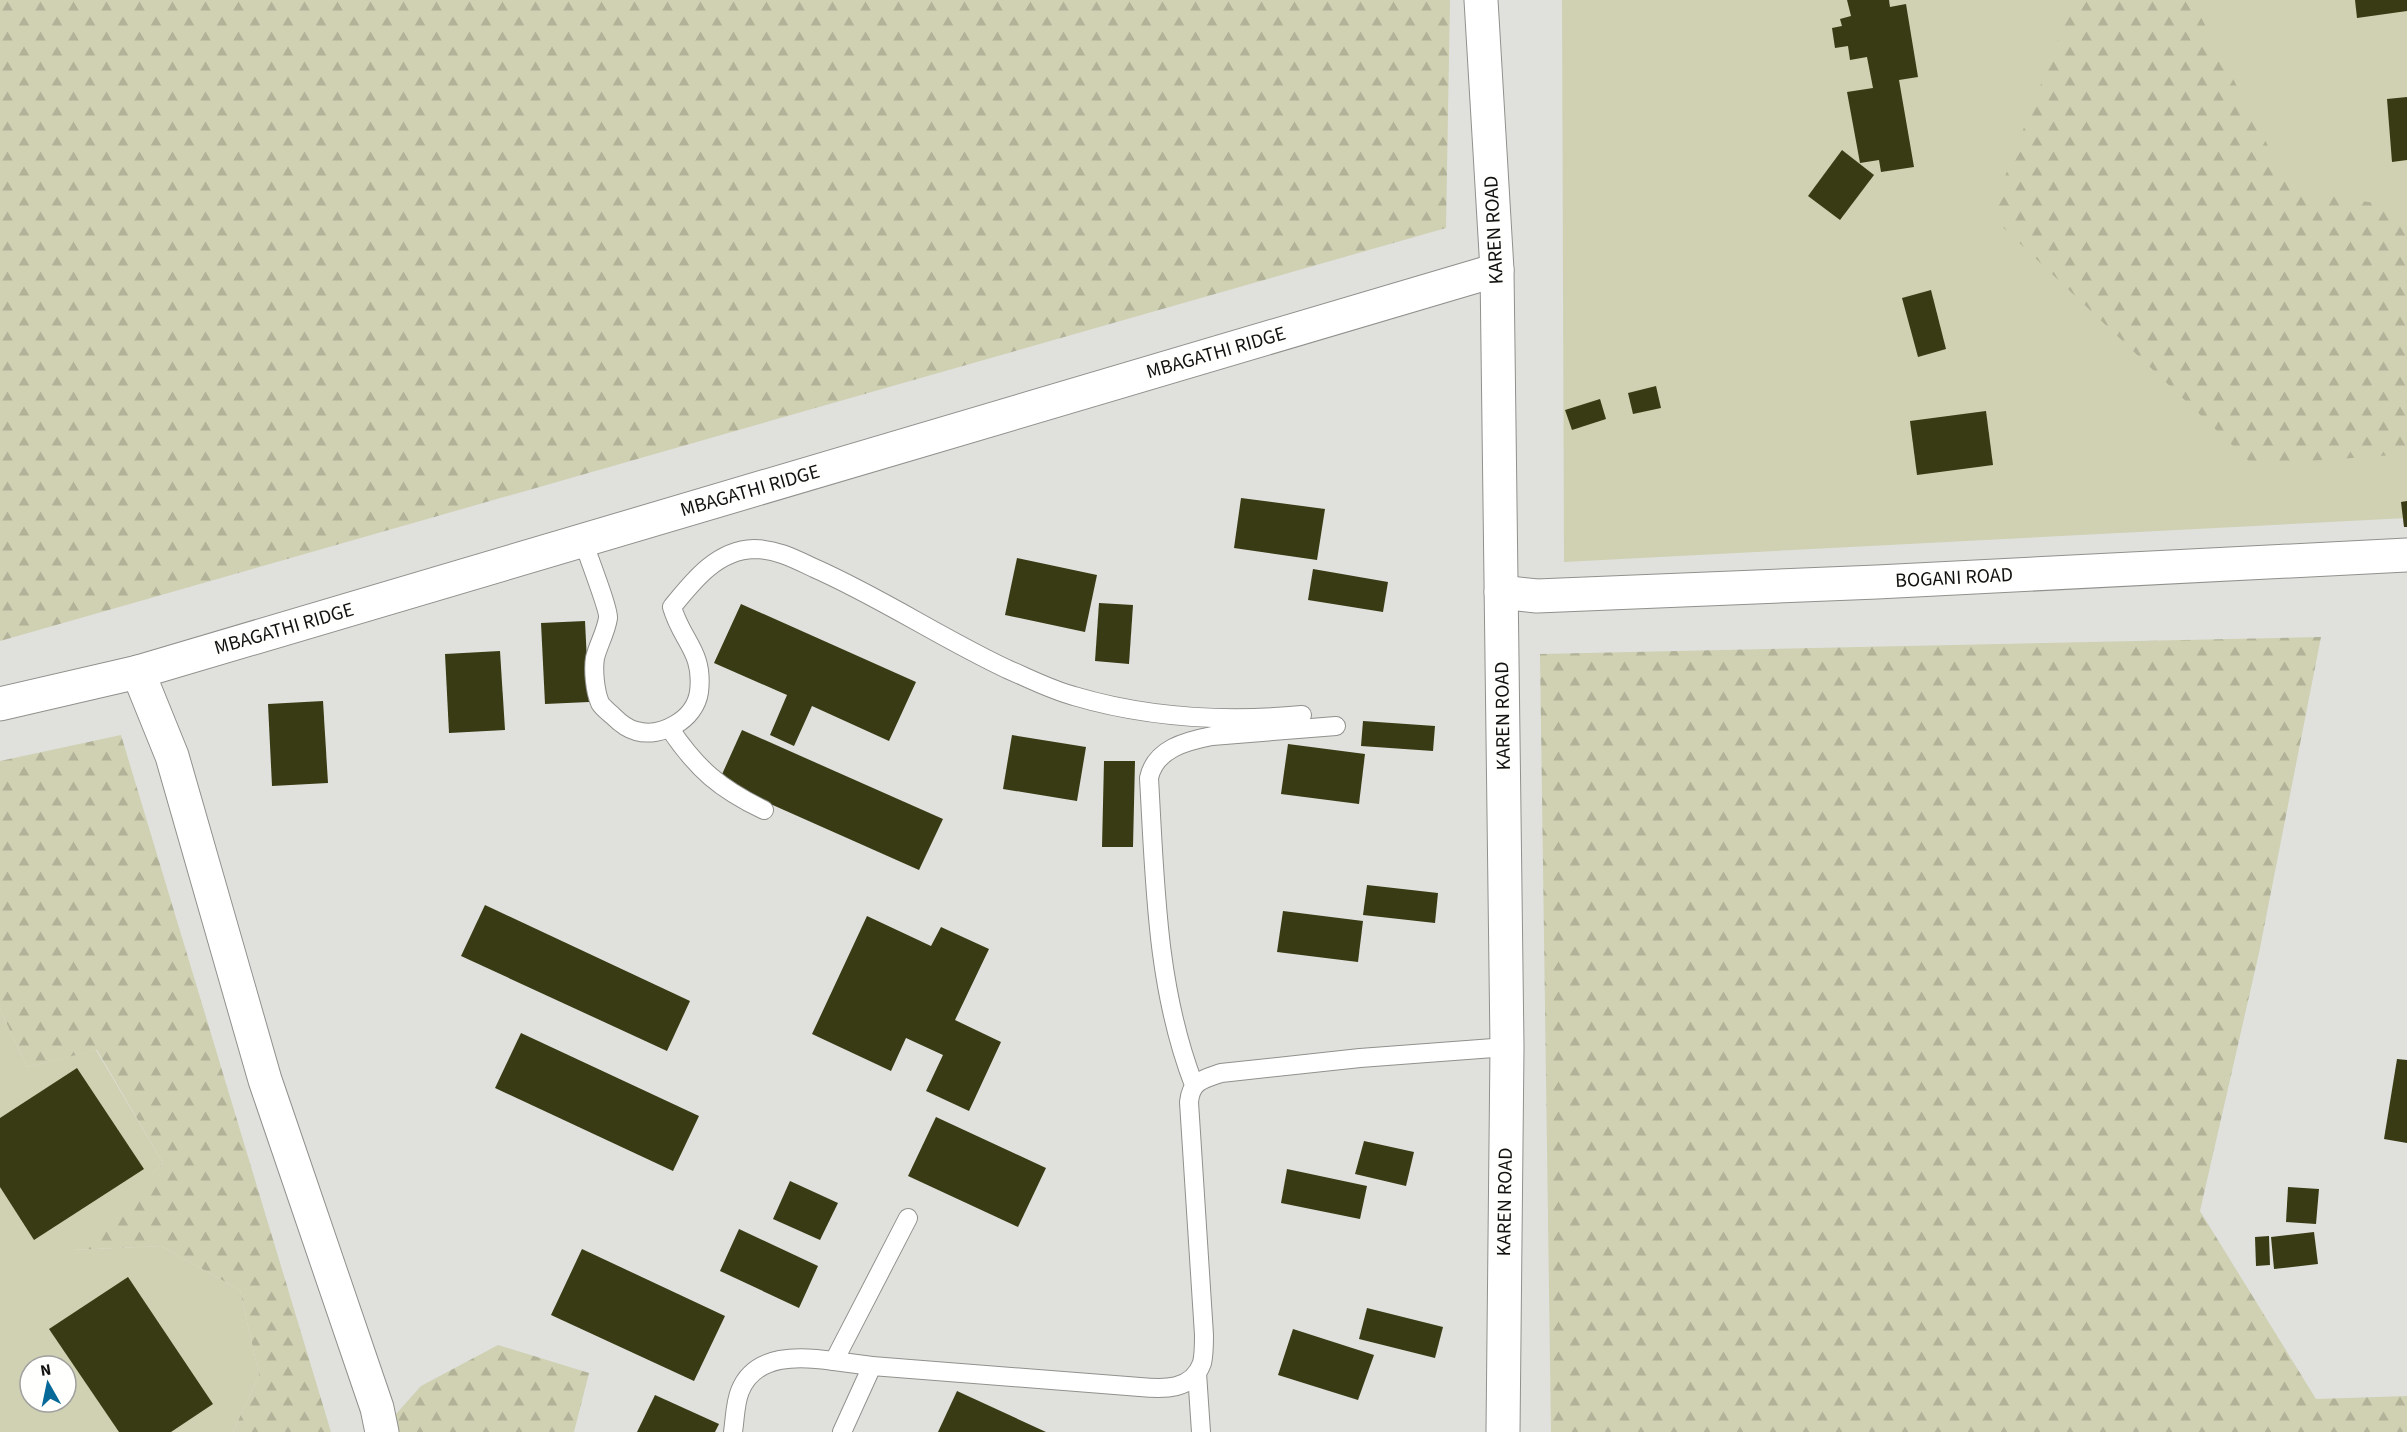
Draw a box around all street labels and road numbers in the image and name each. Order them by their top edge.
street label: KAREN ROAD [1477,175,1511,285]
street label: MBAGATHI RIDGE [1143,320,1289,386]
street label: MBAGATHI RIDGE [677,458,823,524]
street label: BOGANI ROAD [1894,561,2014,595]
street label: MBAGATHI RIDGE [211,596,357,662]
street label: KAREN ROAD [1488,661,1518,771]
street label: KAREN ROAD [1490,1147,1520,1257]

